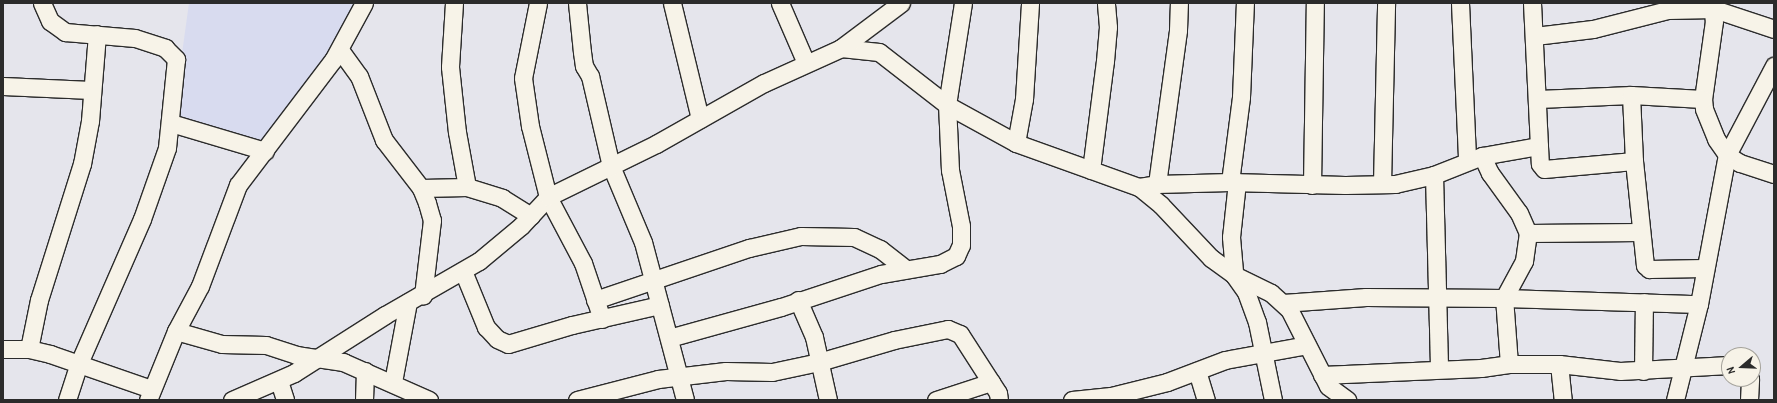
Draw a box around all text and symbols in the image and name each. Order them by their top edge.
north arrow [1721,347,1761,387]
text: N [1723,366,1738,376]

